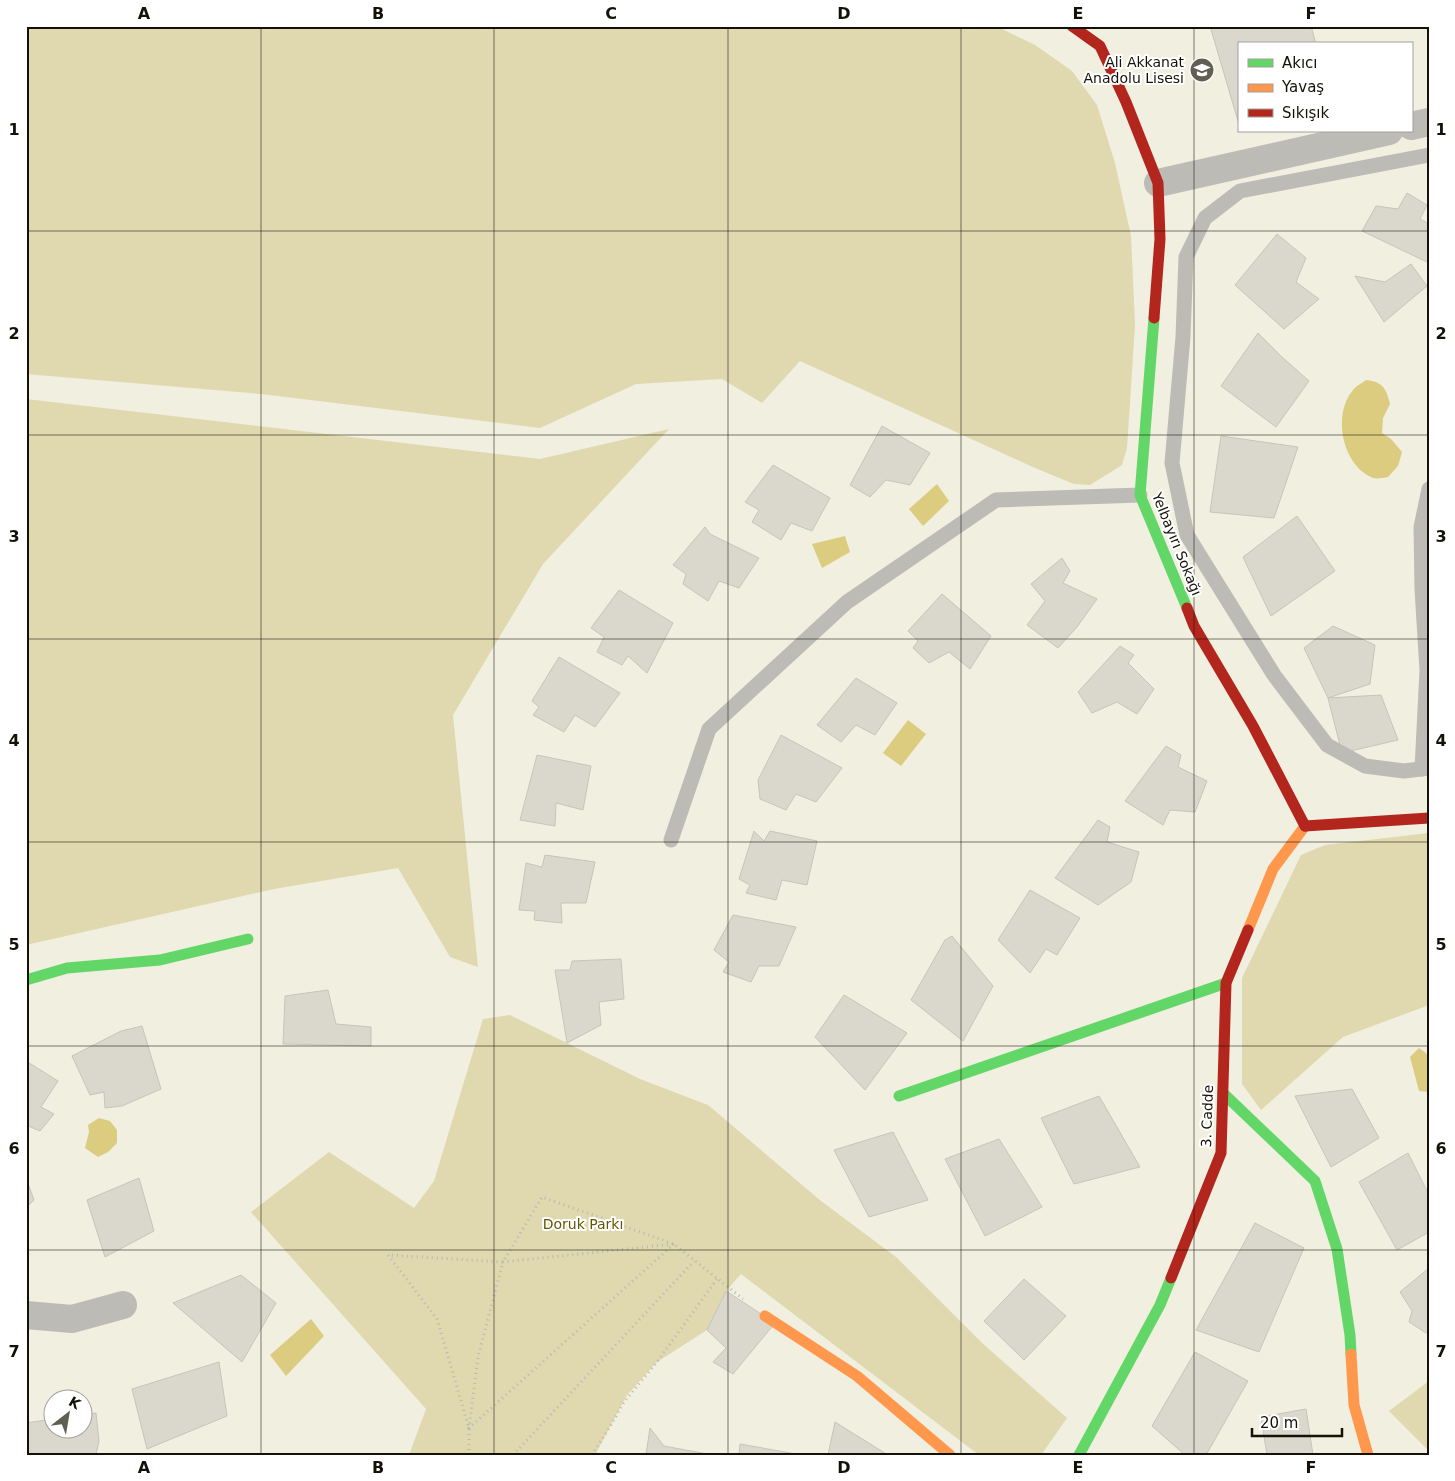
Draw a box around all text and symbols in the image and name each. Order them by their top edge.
text: A [138,4,151,23]
text: B [372,4,384,23]
text: C [605,4,617,23]
text: D [837,4,851,23]
text: E [1073,4,1083,23]
text: F [1306,4,1316,23]
legend [1238,42,1412,132]
place label: Ali Akkanat Anadolu Lisesi [1084,54,1185,86]
text: Akıcı [1282,54,1318,72]
school or university icon: Ali Akkanat Anadolu Lisesi [1189,57,1215,83]
text: Yavaş [1281,78,1324,96]
text: Sıkışık [1282,104,1330,122]
text: 1 [8,120,20,139]
text: 1 [1435,120,1447,139]
text: 2 [8,324,20,343]
text: 2 [1435,324,1447,343]
street label: Yelbayırı Sokağı [1149,489,1205,598]
text: 3 [8,527,20,546]
text: 3 [1435,527,1447,546]
text: 4 [8,731,20,750]
text: 4 [1435,731,1447,750]
text: 5 [8,935,20,954]
text: 5 [1435,935,1447,954]
street label: 3. Cadde [1198,1084,1216,1148]
text: 6 [8,1139,20,1158]
text: 6 [1435,1139,1447,1158]
park label: Doruk Parkı [543,1216,623,1232]
text: 7 [8,1342,20,1361]
text: 7 [1435,1342,1447,1361]
north arrow [42,1388,92,1438]
text: K [66,1393,84,1413]
scale bar [1252,1406,1342,1438]
text: 20 m [1260,1414,1298,1432]
text: A [138,1458,151,1477]
text: B [372,1458,384,1477]
text: C [605,1458,617,1477]
text: D [837,1458,851,1477]
text: E [1073,1458,1083,1477]
text: F [1306,1458,1316,1477]

